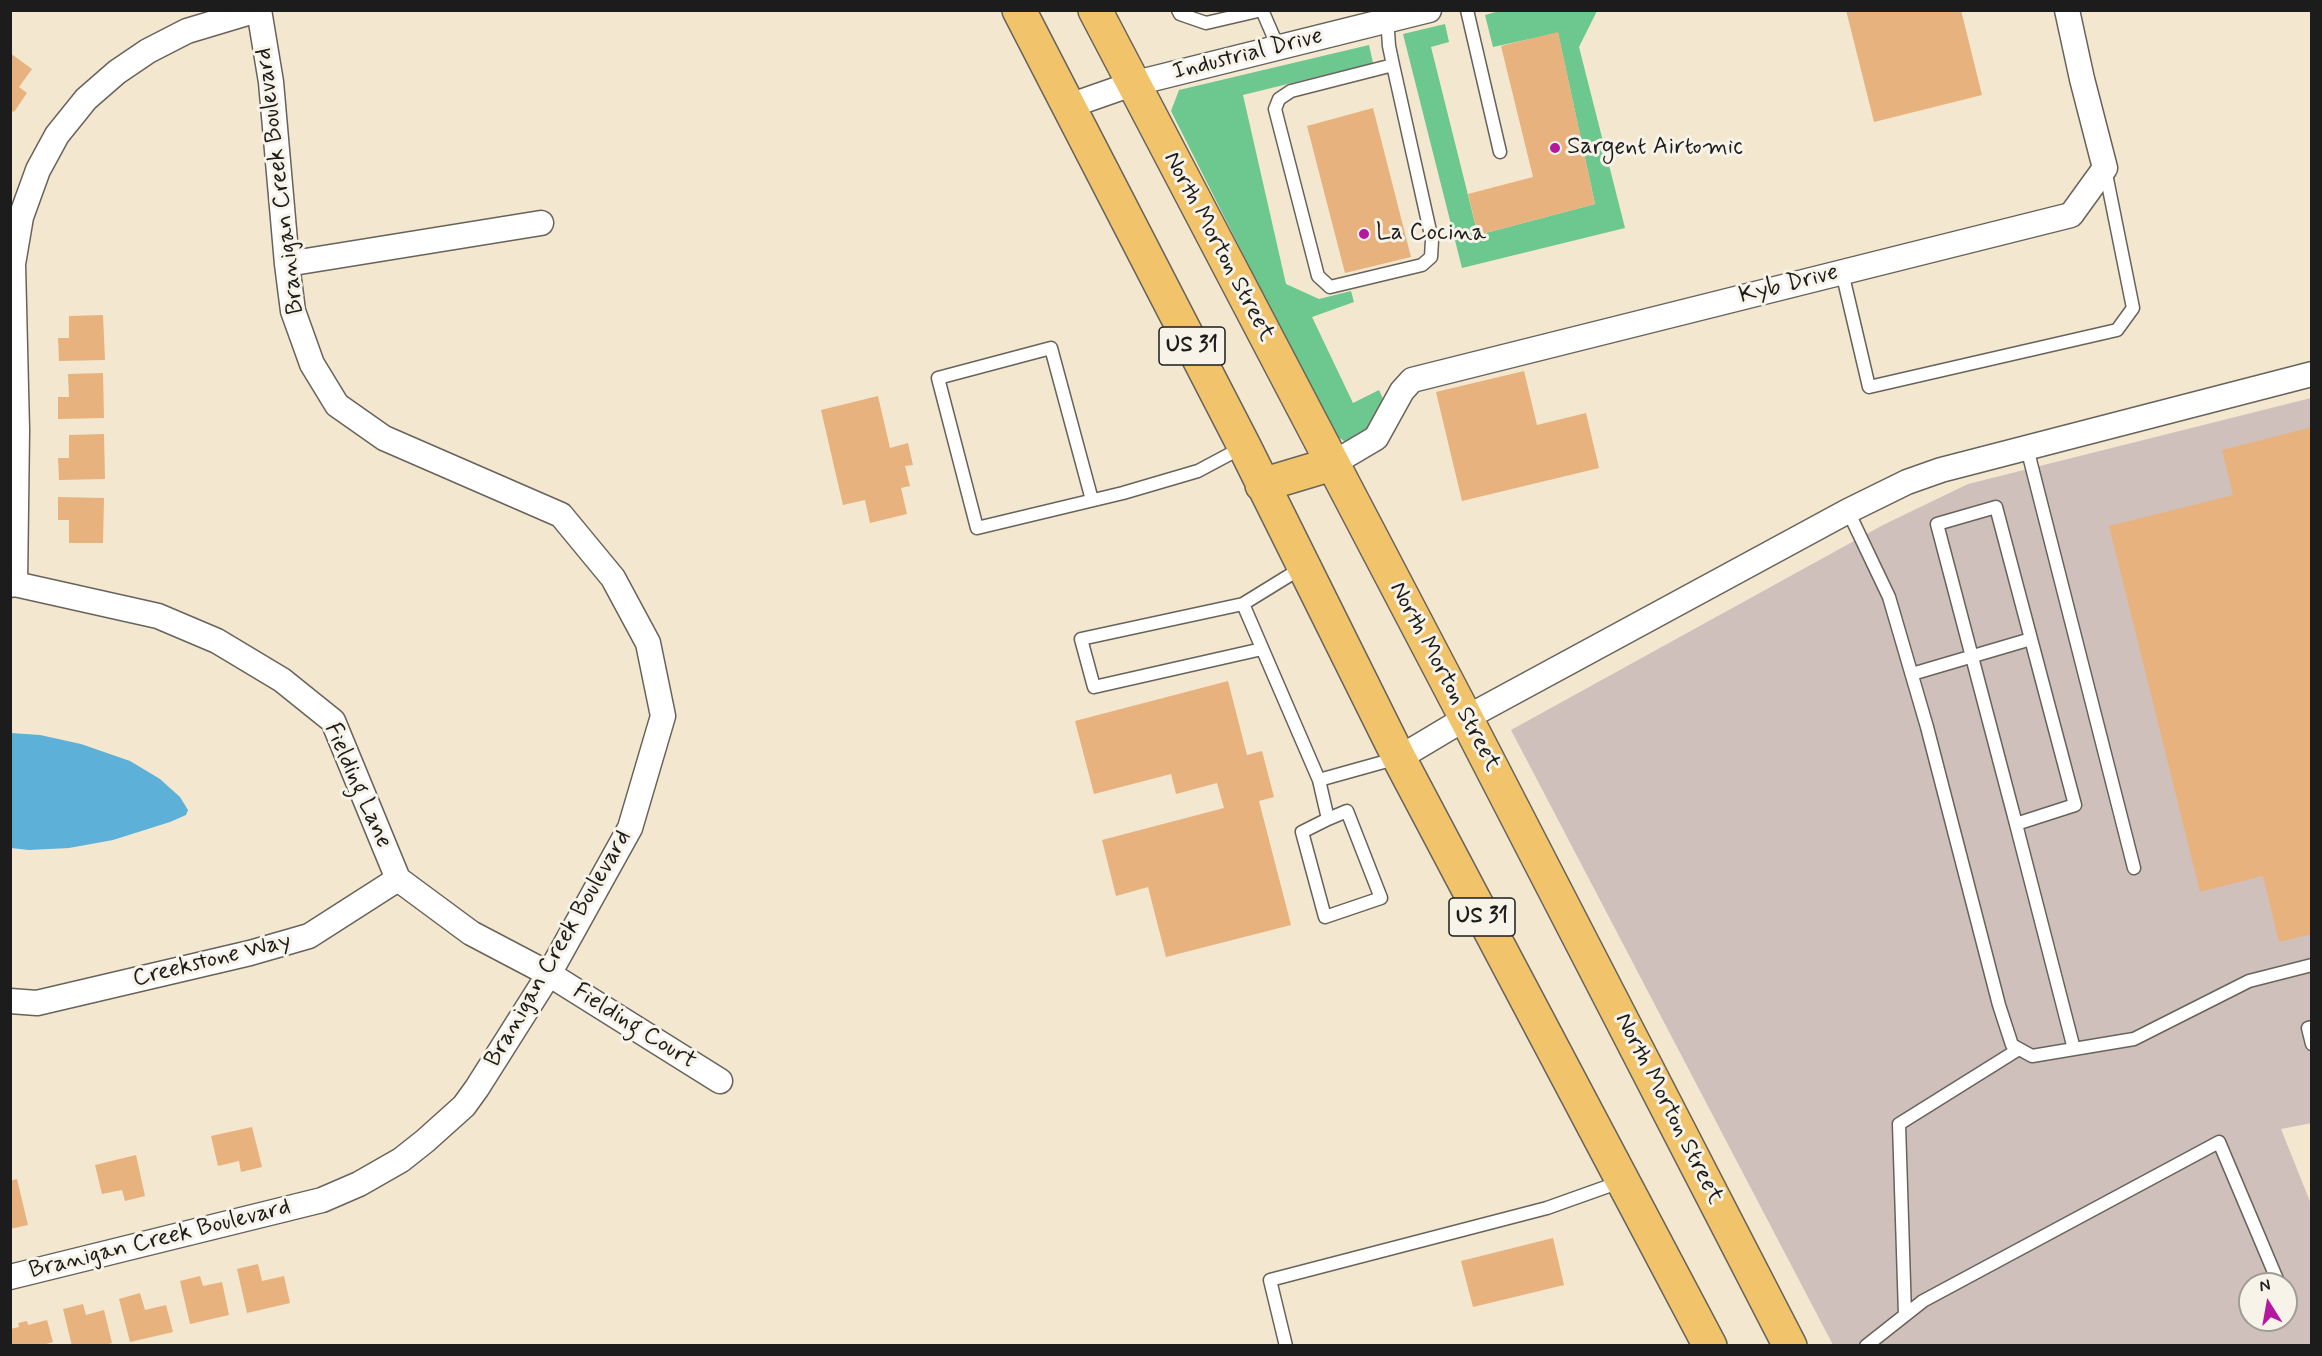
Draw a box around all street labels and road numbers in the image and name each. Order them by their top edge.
street label: Industrial Drive [1170,22,1326,88]
street label: Branigan Creek Boulevard [250,46,312,316]
street label: North Morton Street [1156,147,1280,347]
street label: Kyb Drive [1736,259,1842,311]
road number: US 31 [1159,327,1225,365]
street label: North Morton Street [1382,577,1506,777]
street label: Fielding Lane [317,719,397,853]
street label: Branigan Creek Boulevard [479,826,639,1072]
road number: US 31 [1449,898,1515,936]
street label: Creekstone Way [130,927,294,995]
street label: Fielding Court [567,978,701,1076]
street label: North Morton Street [1607,1009,1729,1209]
street label: Branigan Creek Boulevard [26,1194,294,1286]

